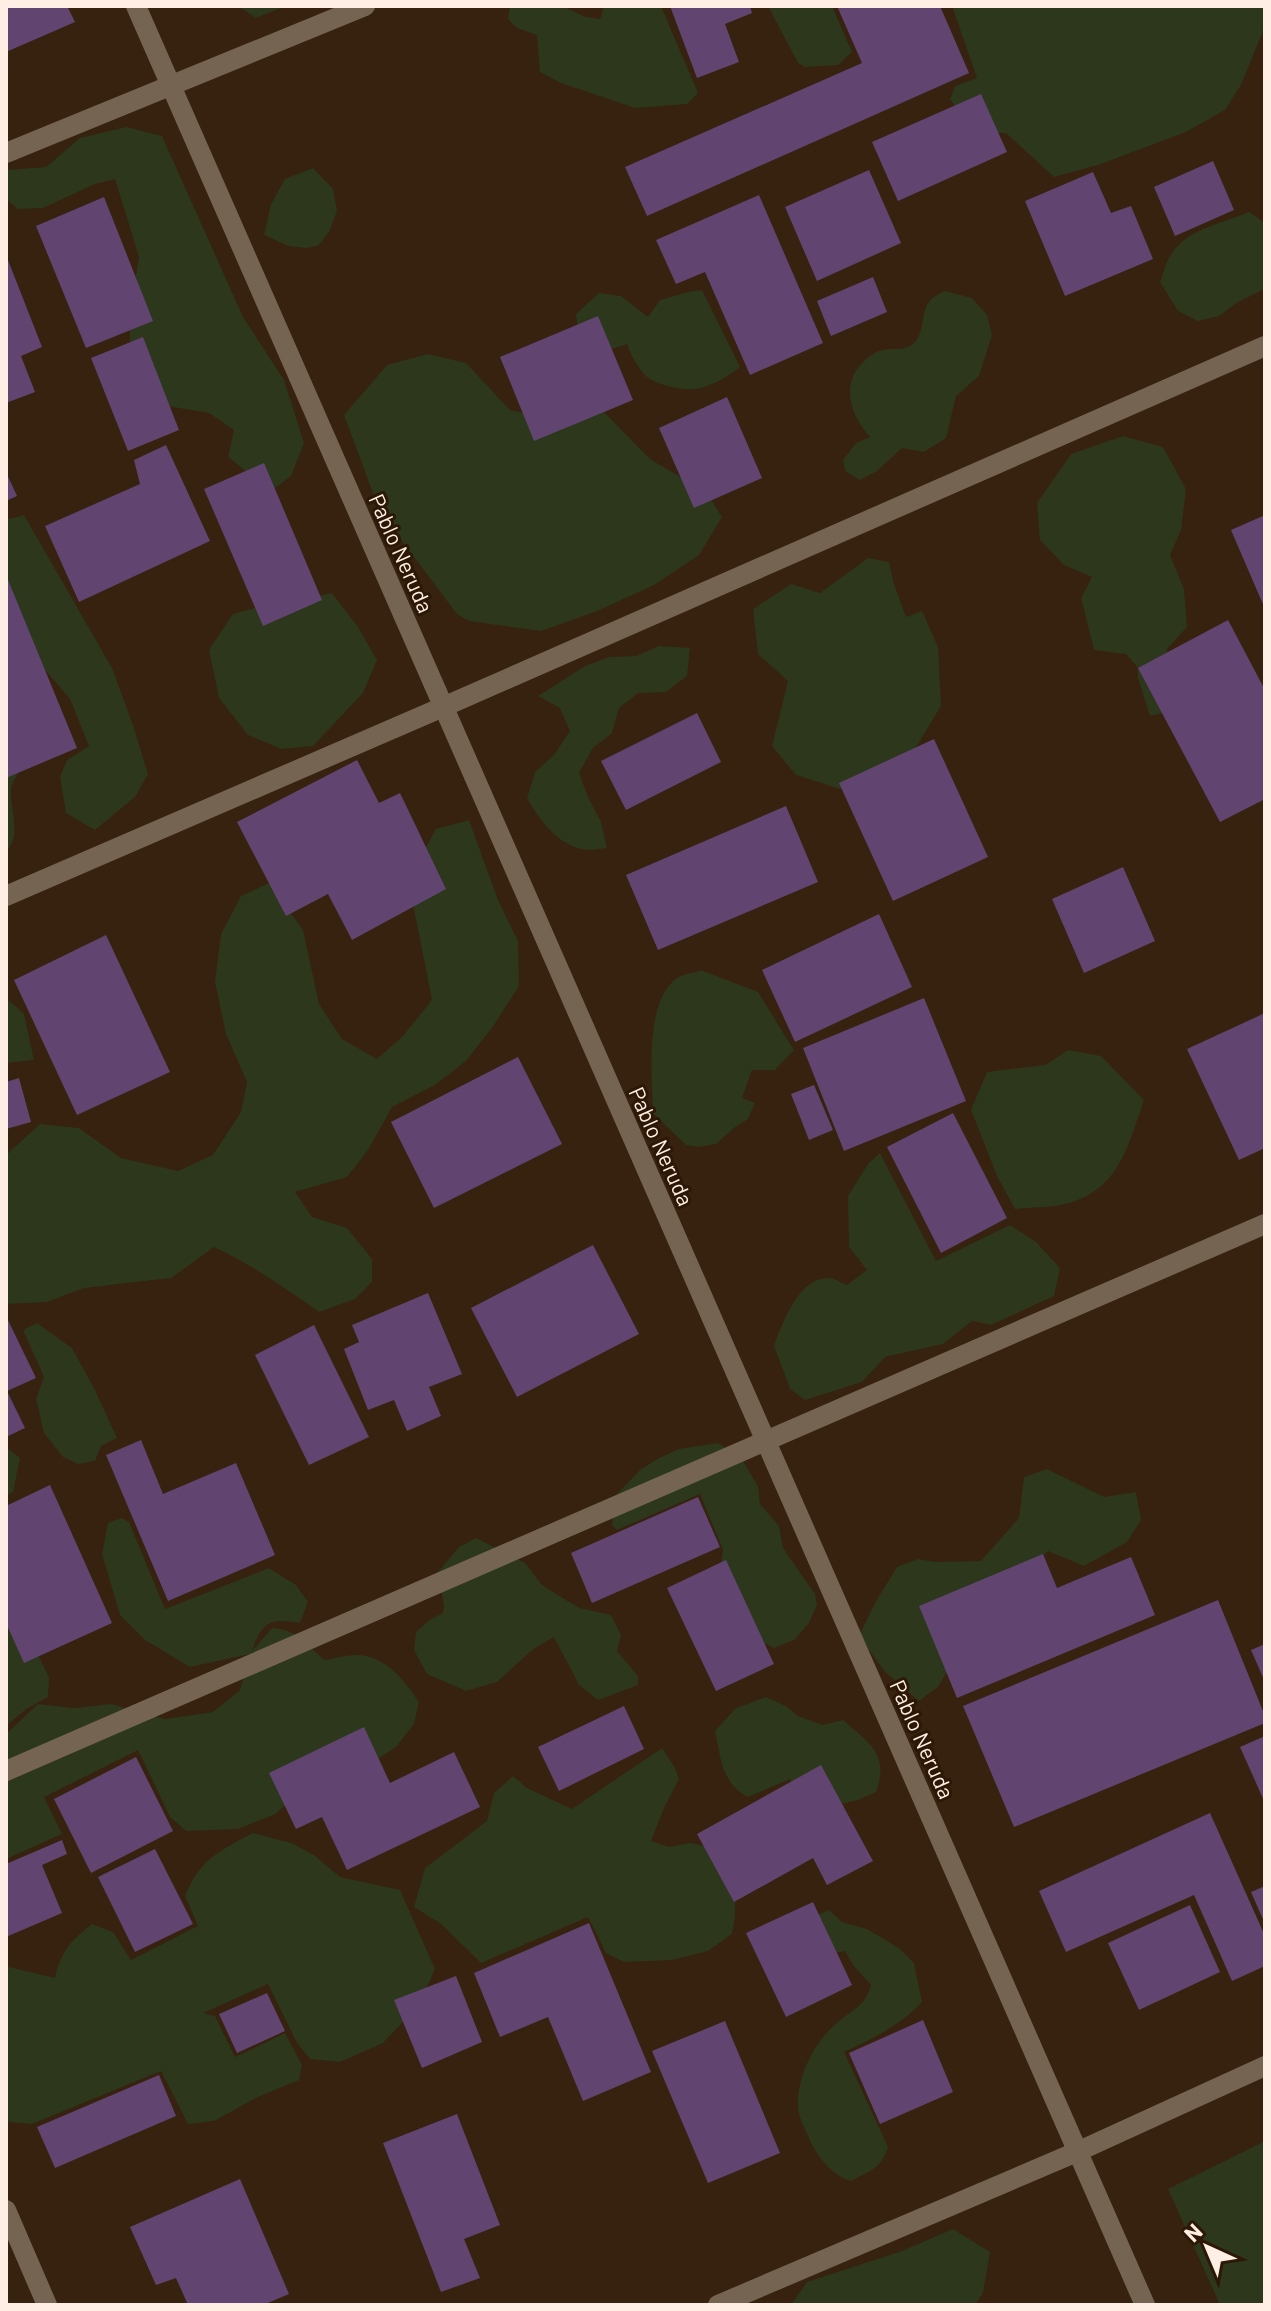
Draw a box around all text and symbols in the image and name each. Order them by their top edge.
street label: Pablo Neruda [364,490,440,616]
street label: Pablo Neruda [624,1083,700,1209]
street label: Pablo Neruda [885,1676,961,1802]
north arrow [1167,2207,1247,2287]
text: N [1178,2217,1207,2246]

